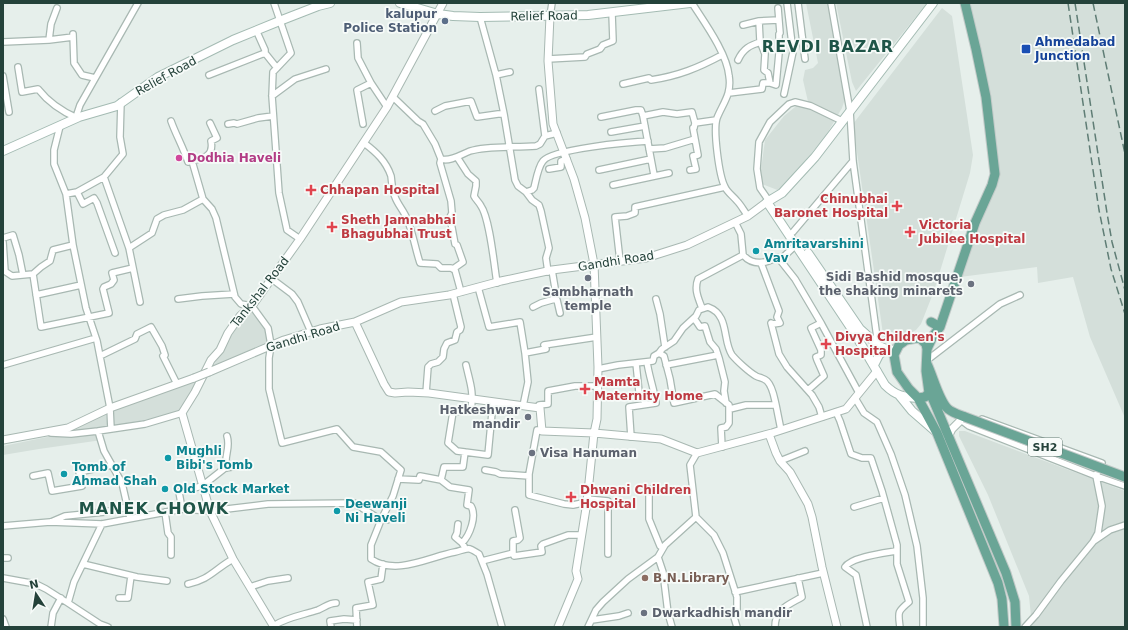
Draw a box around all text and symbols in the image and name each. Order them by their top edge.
place label: kalupur Police Station [343,7,437,35]
street label: Relief Road [510,8,578,24]
marker: kalupur Police Station [440,16,450,26]
place label: Ahmedabad Junction [1034,35,1115,63]
district label: REVDI BAZAR [762,37,894,56]
marker: Ahmedabad Junction [1020,43,1032,55]
street label: Relief Road [133,54,199,98]
place label: Dodhia Haveli [187,151,281,165]
marker: Dodhia Haveli [174,153,184,163]
place label: Chhapan Hospital [320,183,439,197]
marker: Chhapan Hospital [305,184,317,196]
place label: Chinubhai Baronet Hospital [774,192,888,220]
marker: Chinubhai Baronet Hospital [891,200,903,212]
place label: Sheth Jamnabhai Bhagubhai Trust [341,213,456,241]
place label: Victoria Jubilee Hospital [918,218,1025,246]
marker: Sheth Jamnabhai Bhagubhai Trust [326,221,338,233]
marker: Victoria Jubilee Hospital [904,226,916,238]
place label: Amritavarshini Vav [764,237,864,265]
marker: Amritavarshini Vav [751,246,761,256]
street label: Gandhi Road [577,248,655,274]
street label: Tankshal Road [227,254,292,331]
place label: Sidi Bashid mosque, the shaking minarets [819,270,963,298]
marker: Sambharnath temple [583,273,593,283]
marker: Sidi Bashid mosque, the shaking minarets [966,279,976,289]
place label: Sambharnath temple [542,285,634,313]
street label: Gandhi Road [264,319,342,355]
place label: Divya Children's Hospital [835,330,945,358]
marker: Divya Children's Hospital [820,338,832,350]
place label: Mamta Maternity Home [594,375,703,403]
marker: Mamta Maternity Home [579,383,591,395]
place label: Hatkeshwar mandir [440,403,520,431]
marker: Hatkeshwar mandir [523,412,533,422]
road number: SH2 [1028,438,1062,456]
place label: Mughli Bibi's Tomb [176,444,253,472]
place label: Visa Hanuman [540,446,637,460]
marker: Visa Hanuman [527,448,537,458]
marker: Mughli Bibi's Tomb [163,453,173,463]
place label: Tomb of Ahmad Shah [72,460,157,488]
marker: Tomb of Ahmad Shah [59,469,69,479]
place label: Old Stock Market [173,482,290,496]
place label: Dhwani Children Hospital [580,483,691,511]
marker: Old Stock Market [160,484,170,494]
marker: Dhwani Children Hospital [565,491,577,503]
place label: Deewanji Ni Haveli [345,497,407,525]
district label: MANEK CHOWK [79,499,229,518]
marker: Deewanji Ni Haveli [332,506,342,516]
place label: B.N.Library [653,571,730,585]
marker: B.N.Library [640,573,650,583]
north arrow [16,574,56,614]
text: N [28,577,40,592]
place label: Dwarkadhish mandir [652,606,792,620]
marker: Dwarkadhish mandir [639,608,649,618]

